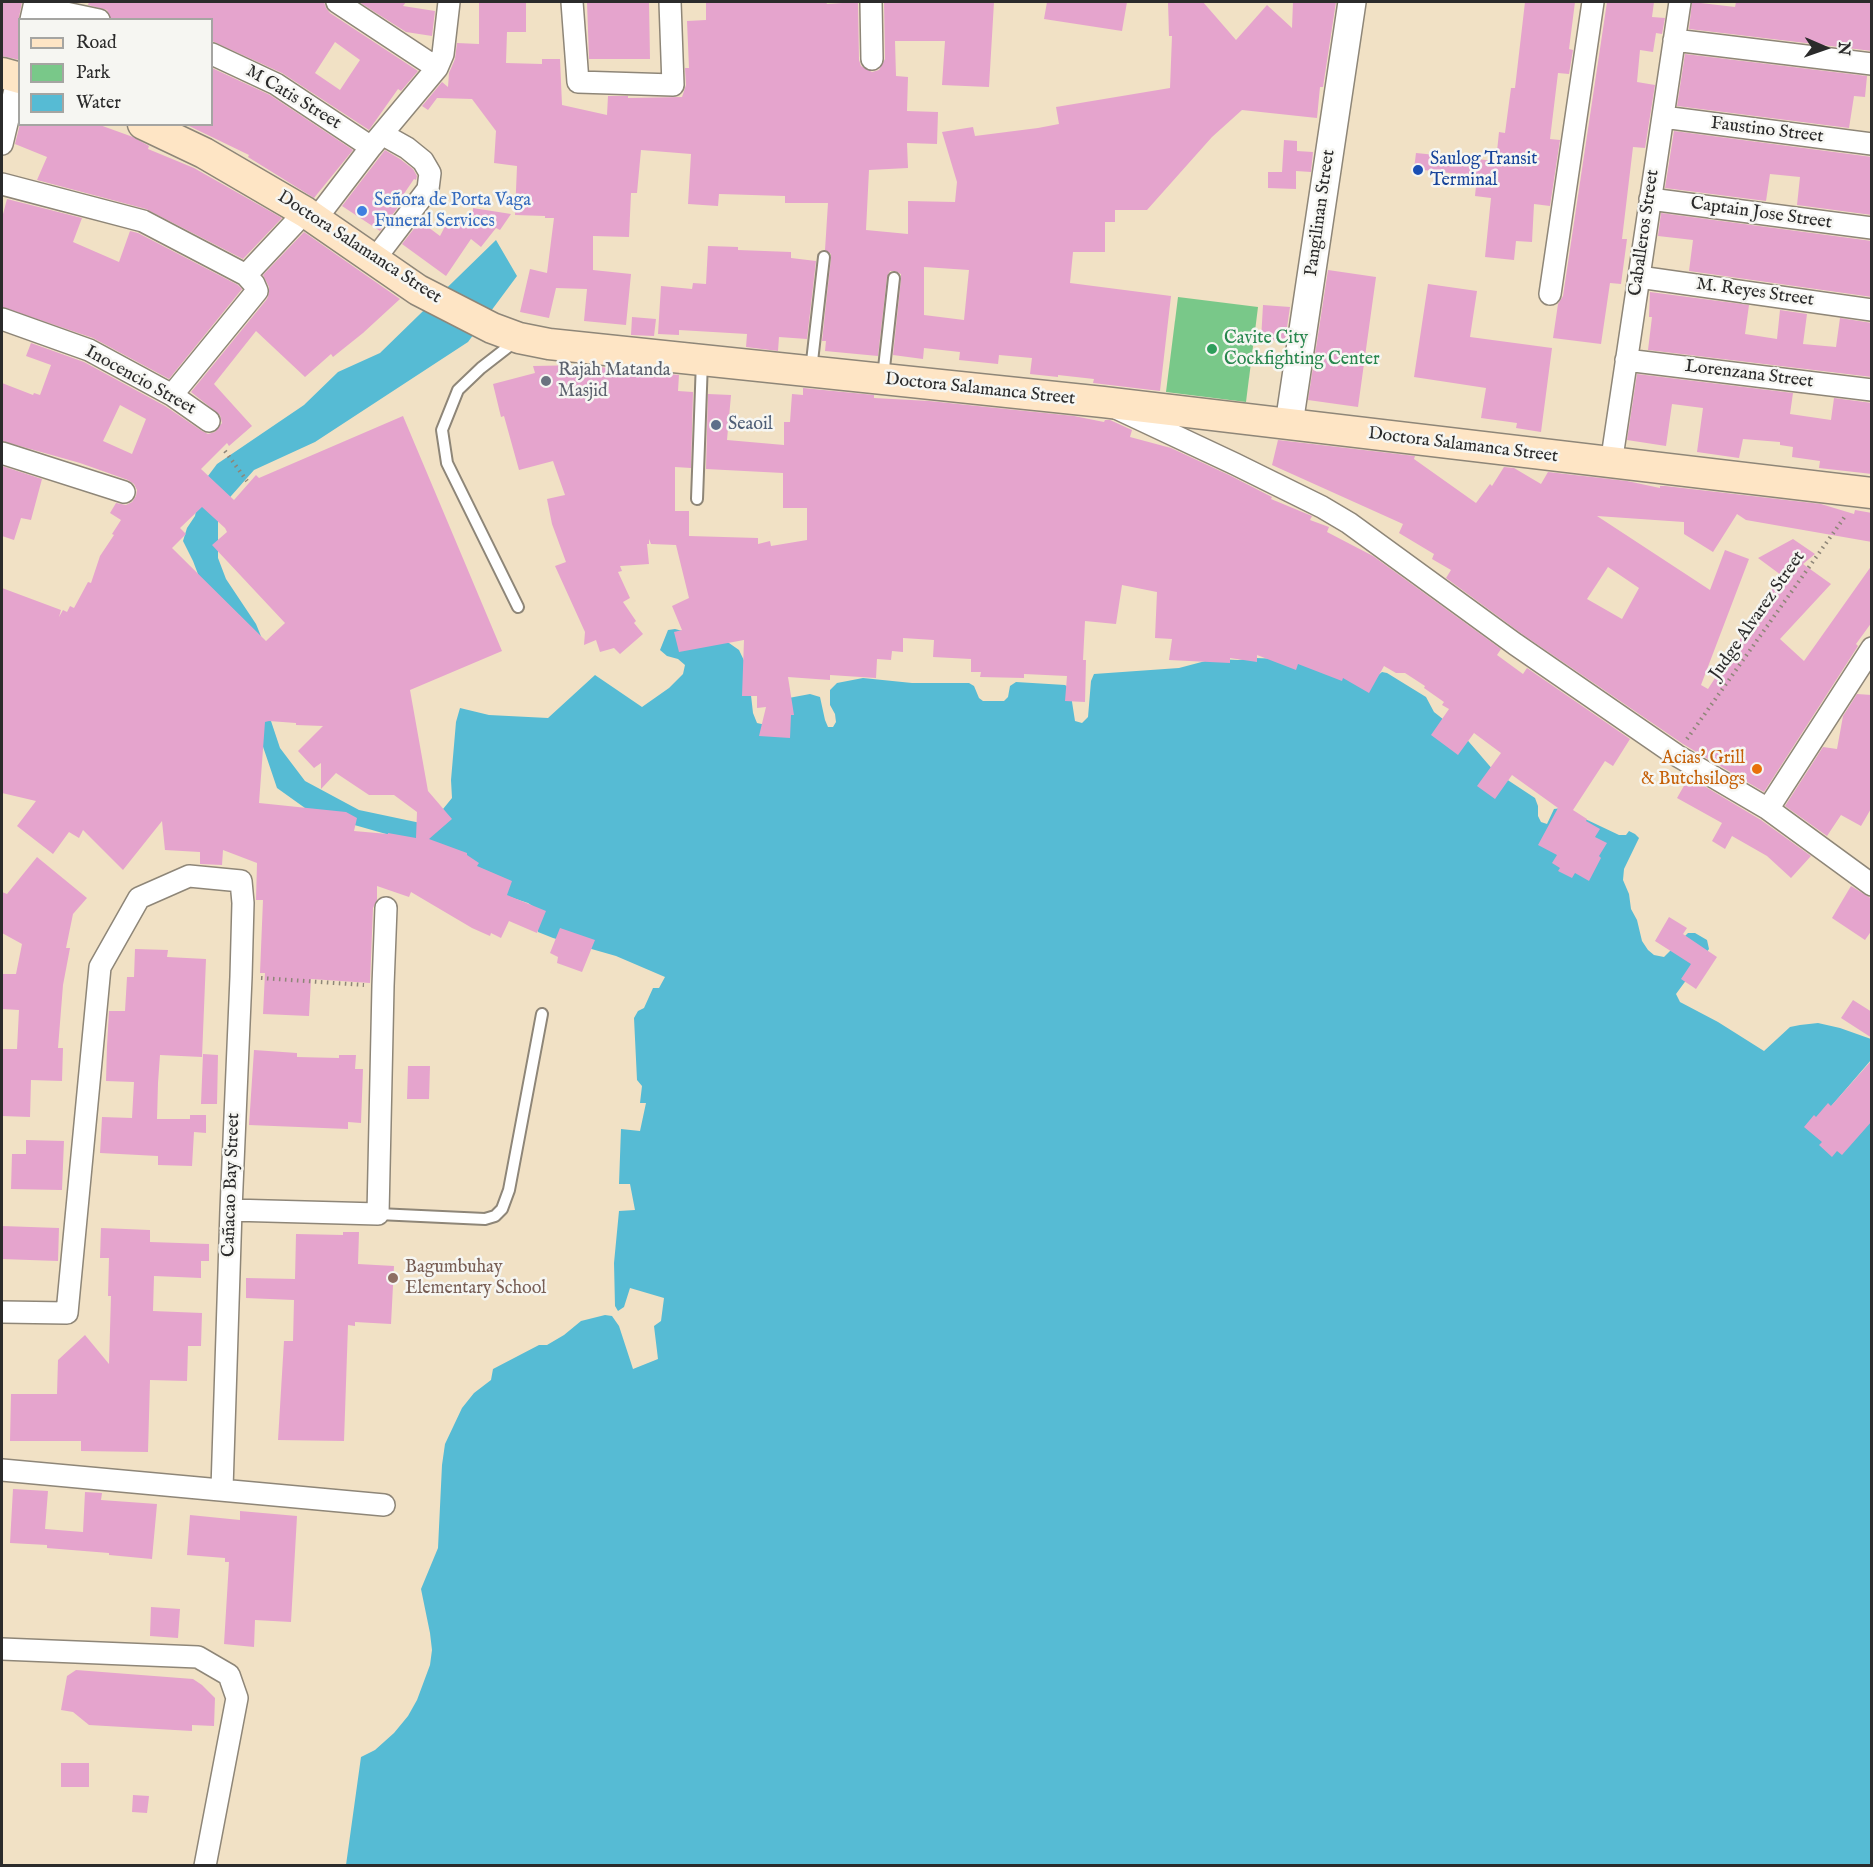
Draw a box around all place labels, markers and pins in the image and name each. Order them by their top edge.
place label: Saulog Transit Terminal [1430,149,1538,192]
marker: Saulog Transit Terminal [1411,163,1425,177]
place label: Señora de Porta Vaga Funeral Services [374,190,531,232]
marker: Señora de Porta Vaga Funeral Services [355,204,369,218]
place label: Cavite City Cockfighting Center [1224,328,1380,370]
marker: Cavite City Cockfighting Center [1205,342,1219,356]
place label: Rajah Matanda Masjid [558,360,671,403]
marker: Rajah Matanda Masjid [539,374,553,388]
place label: Seaoil [728,414,773,436]
marker: Seaoil [709,418,723,432]
place label: Acias' Grill & Butchsilogs [1641,748,1745,790]
marker: Acias' Grill & Butchsilogs [1750,762,1764,776]
place label: Bagumbuhay Elementary School [405,1257,546,1300]
marker: Bagumbuhay Elementary School [386,1271,400,1285]

